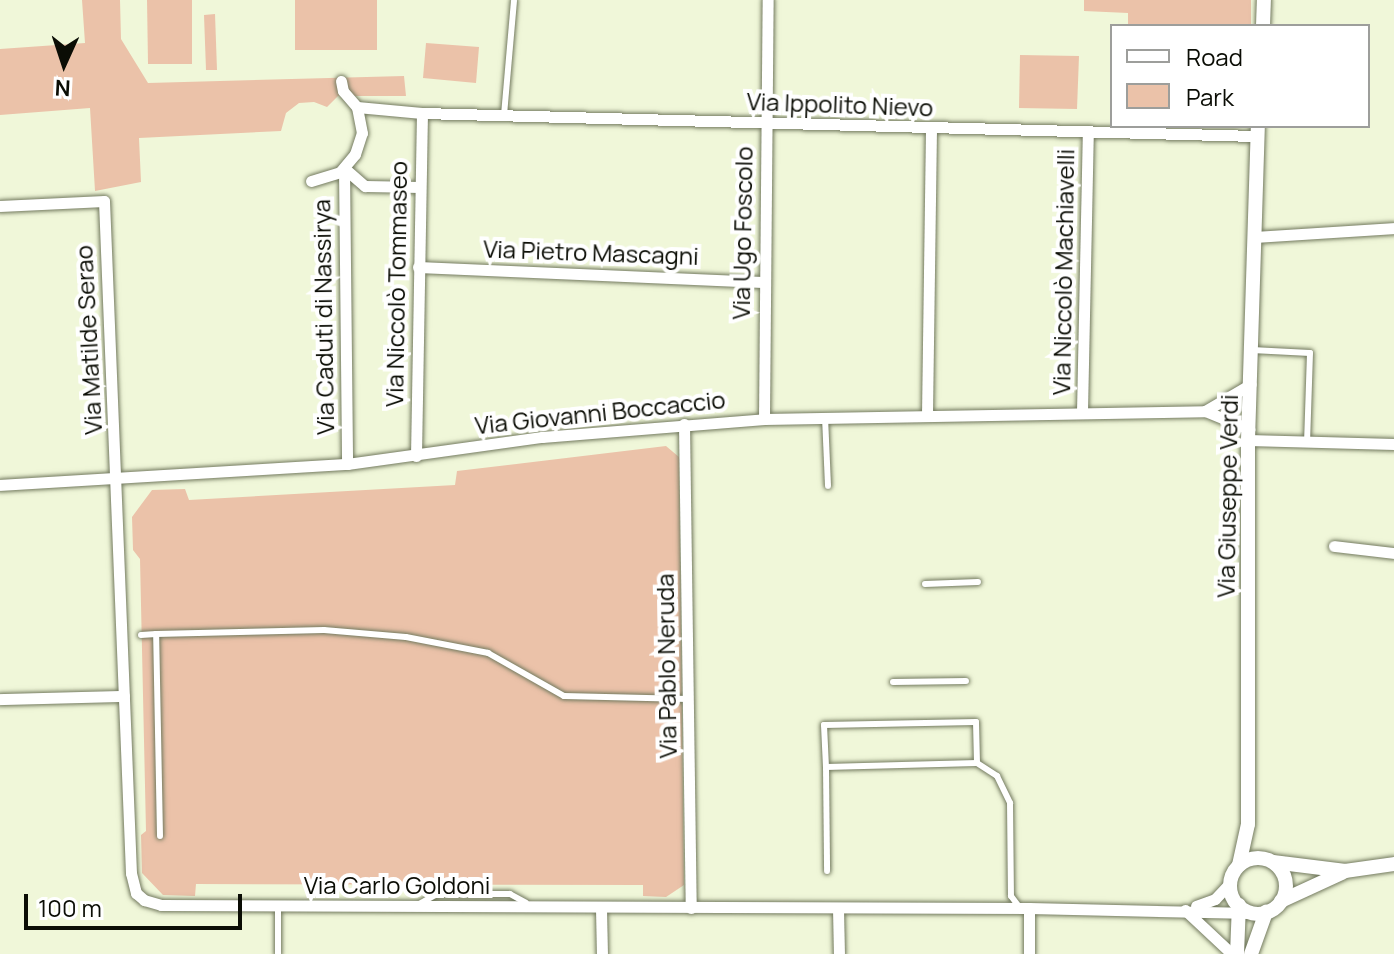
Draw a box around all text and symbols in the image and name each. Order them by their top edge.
north arrow [24,24,104,104]
legend [1110,24,1370,128]
text: Road [1186,40,1243,73]
text: N [54,73,71,103]
text: Park [1186,80,1234,113]
street label: Via Ippolito Nievo [746,86,934,122]
street label: Via Ugo Foscolo [726,146,758,320]
street label: Via Niccolò Machiavelli [1046,149,1080,395]
street label: Via Niccolò Tommaseo [379,161,413,407]
street label: Via Caduti di Nassirya [307,199,339,435]
street label: Via Pietro Mascagni [483,234,699,270]
street label: Via Matilde Serao [69,245,107,435]
street label: Via Giovanni Boccaccio [473,385,727,439]
street label: Via Giuseppe Verdi [1211,394,1243,598]
street label: Via Pablo Neruda [650,573,682,759]
street label: Via Carlo Goldoni [304,871,490,899]
scale bar [28,878,246,928]
text: 100 m [38,891,102,924]

